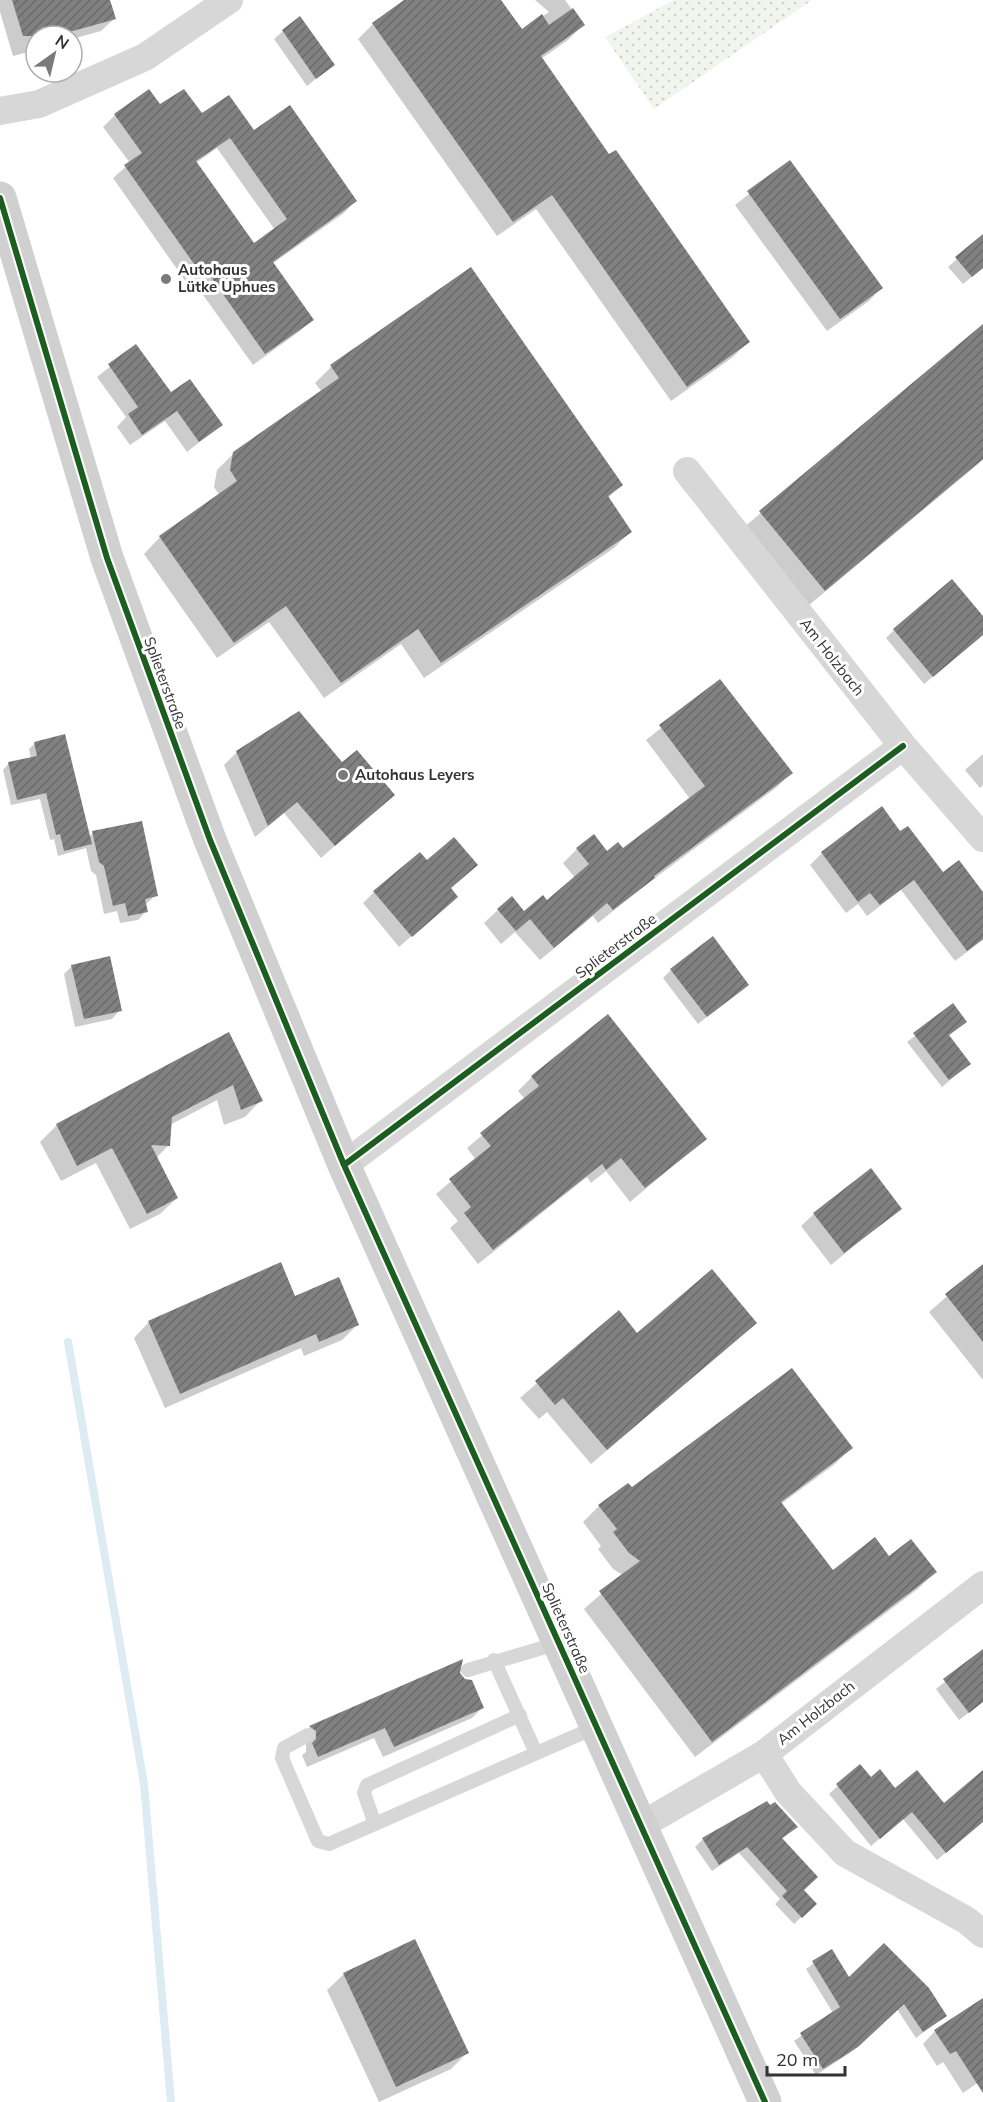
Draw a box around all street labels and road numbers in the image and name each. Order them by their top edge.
street label: Am Holzbach [796,614,869,699]
street label: Splieterstraße [140,634,191,732]
street label: Splieterstraße [571,909,660,982]
street label: Splieterstraße [538,1580,595,1676]
street label: Am Holzbach [773,1676,858,1749]

